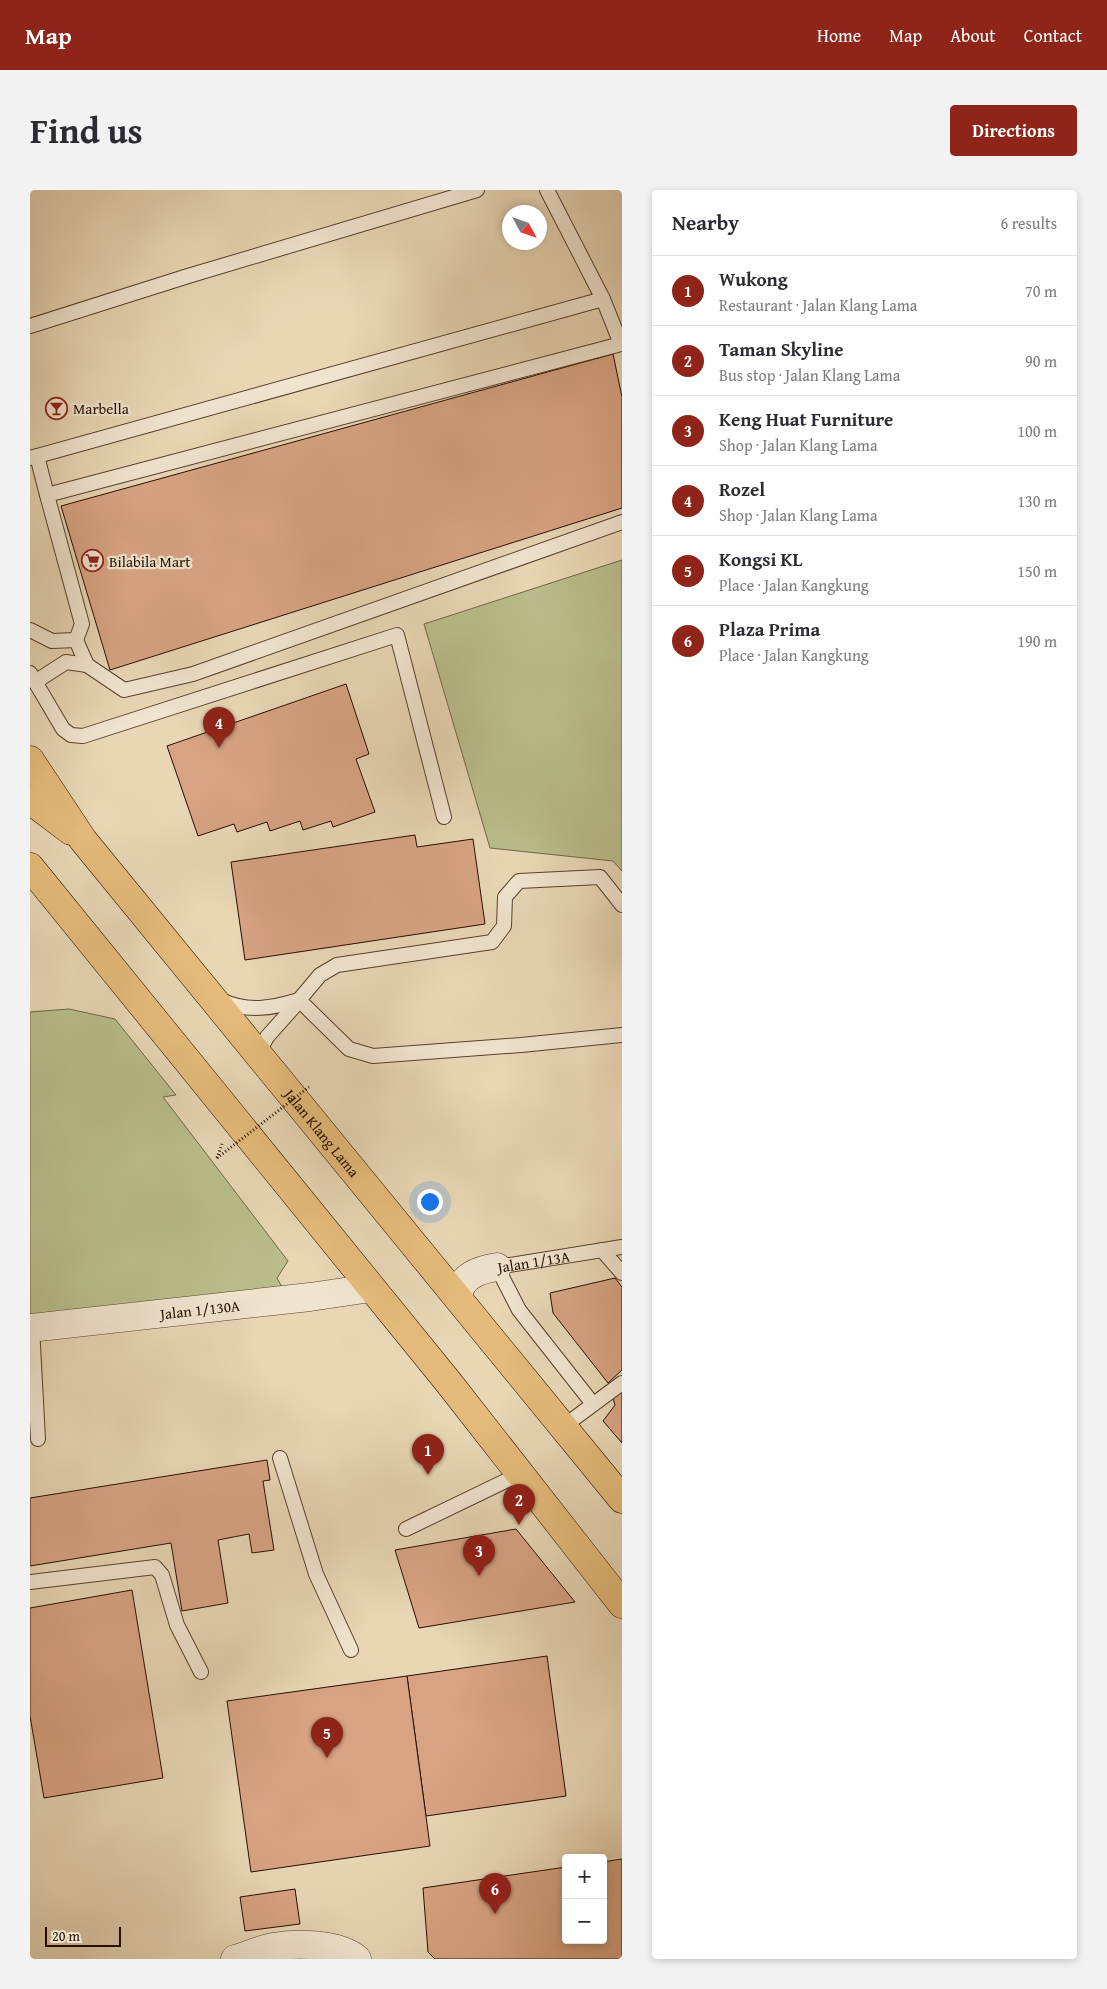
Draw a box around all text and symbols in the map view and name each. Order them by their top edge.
text: Map [25,18,72,53]
text: Home [817,22,861,49]
text: Map [889,22,922,49]
text: About [950,22,996,49]
text: Contact [1024,22,1082,49]
text: Find us [30,105,143,156]
button: Directions [950,105,1077,156]
north arrow [502,205,547,250]
text: Nearby [672,207,739,238]
text: 6 results [1000,211,1057,235]
text: Wukong [719,265,788,293]
text: 1 [684,279,692,303]
text: 70 m [1025,279,1057,303]
text: Restaurant · Jalan Klang Lama [719,293,917,317]
text: Taman Skyline [719,335,844,363]
text: 2 [684,349,692,373]
text: 90 m [1025,349,1057,373]
text: Bus stop · Jalan Klang Lama [719,363,900,387]
bar icon: Marbella [45,396,69,420]
place label: Marbella [73,398,129,419]
text: Keng Huat Furniture [719,405,893,433]
text: 3 [684,419,692,443]
text: 100 m [1017,419,1057,443]
text: Shop · Jalan Klang Lama [719,433,877,457]
text: Rozel [719,475,765,503]
text: 4 [684,489,692,513]
text: 130 m [1017,489,1057,513]
text: Shop · Jalan Klang Lama [719,503,877,527]
text: Kongsi KL [719,545,802,573]
supermarket icon: Bilabila Mart [81,549,105,573]
place label: Bilabila Mart [109,551,191,572]
text: 5 [684,559,692,583]
text: 150 m [1017,559,1057,583]
text: Place · Jalan Kangkung [719,573,869,597]
text: Plaza Prima [719,615,820,643]
text: 6 [684,629,692,653]
text: 190 m [1017,629,1057,653]
text: Place · Jalan Kangkung [719,643,869,667]
pin: 4 [203,707,235,748]
street label: Jalan Klang Lama [279,1083,365,1181]
your location [417,1189,443,1215]
street label: Jalan 1/13A [494,1245,571,1278]
street label: Jalan 1/130A [157,1294,241,1324]
pin: 1 [412,1434,444,1475]
pin: 2 [503,1484,535,1525]
pin: 3 [463,1535,495,1576]
pin: 5 [311,1717,343,1758]
map controls [562,1854,607,1944]
button: + [562,1854,607,1899]
pin: 6 [479,1873,511,1914]
button: − [562,1899,607,1944]
scale bar [45,1924,121,1947]
text: 20 m [52,1926,80,1946]

